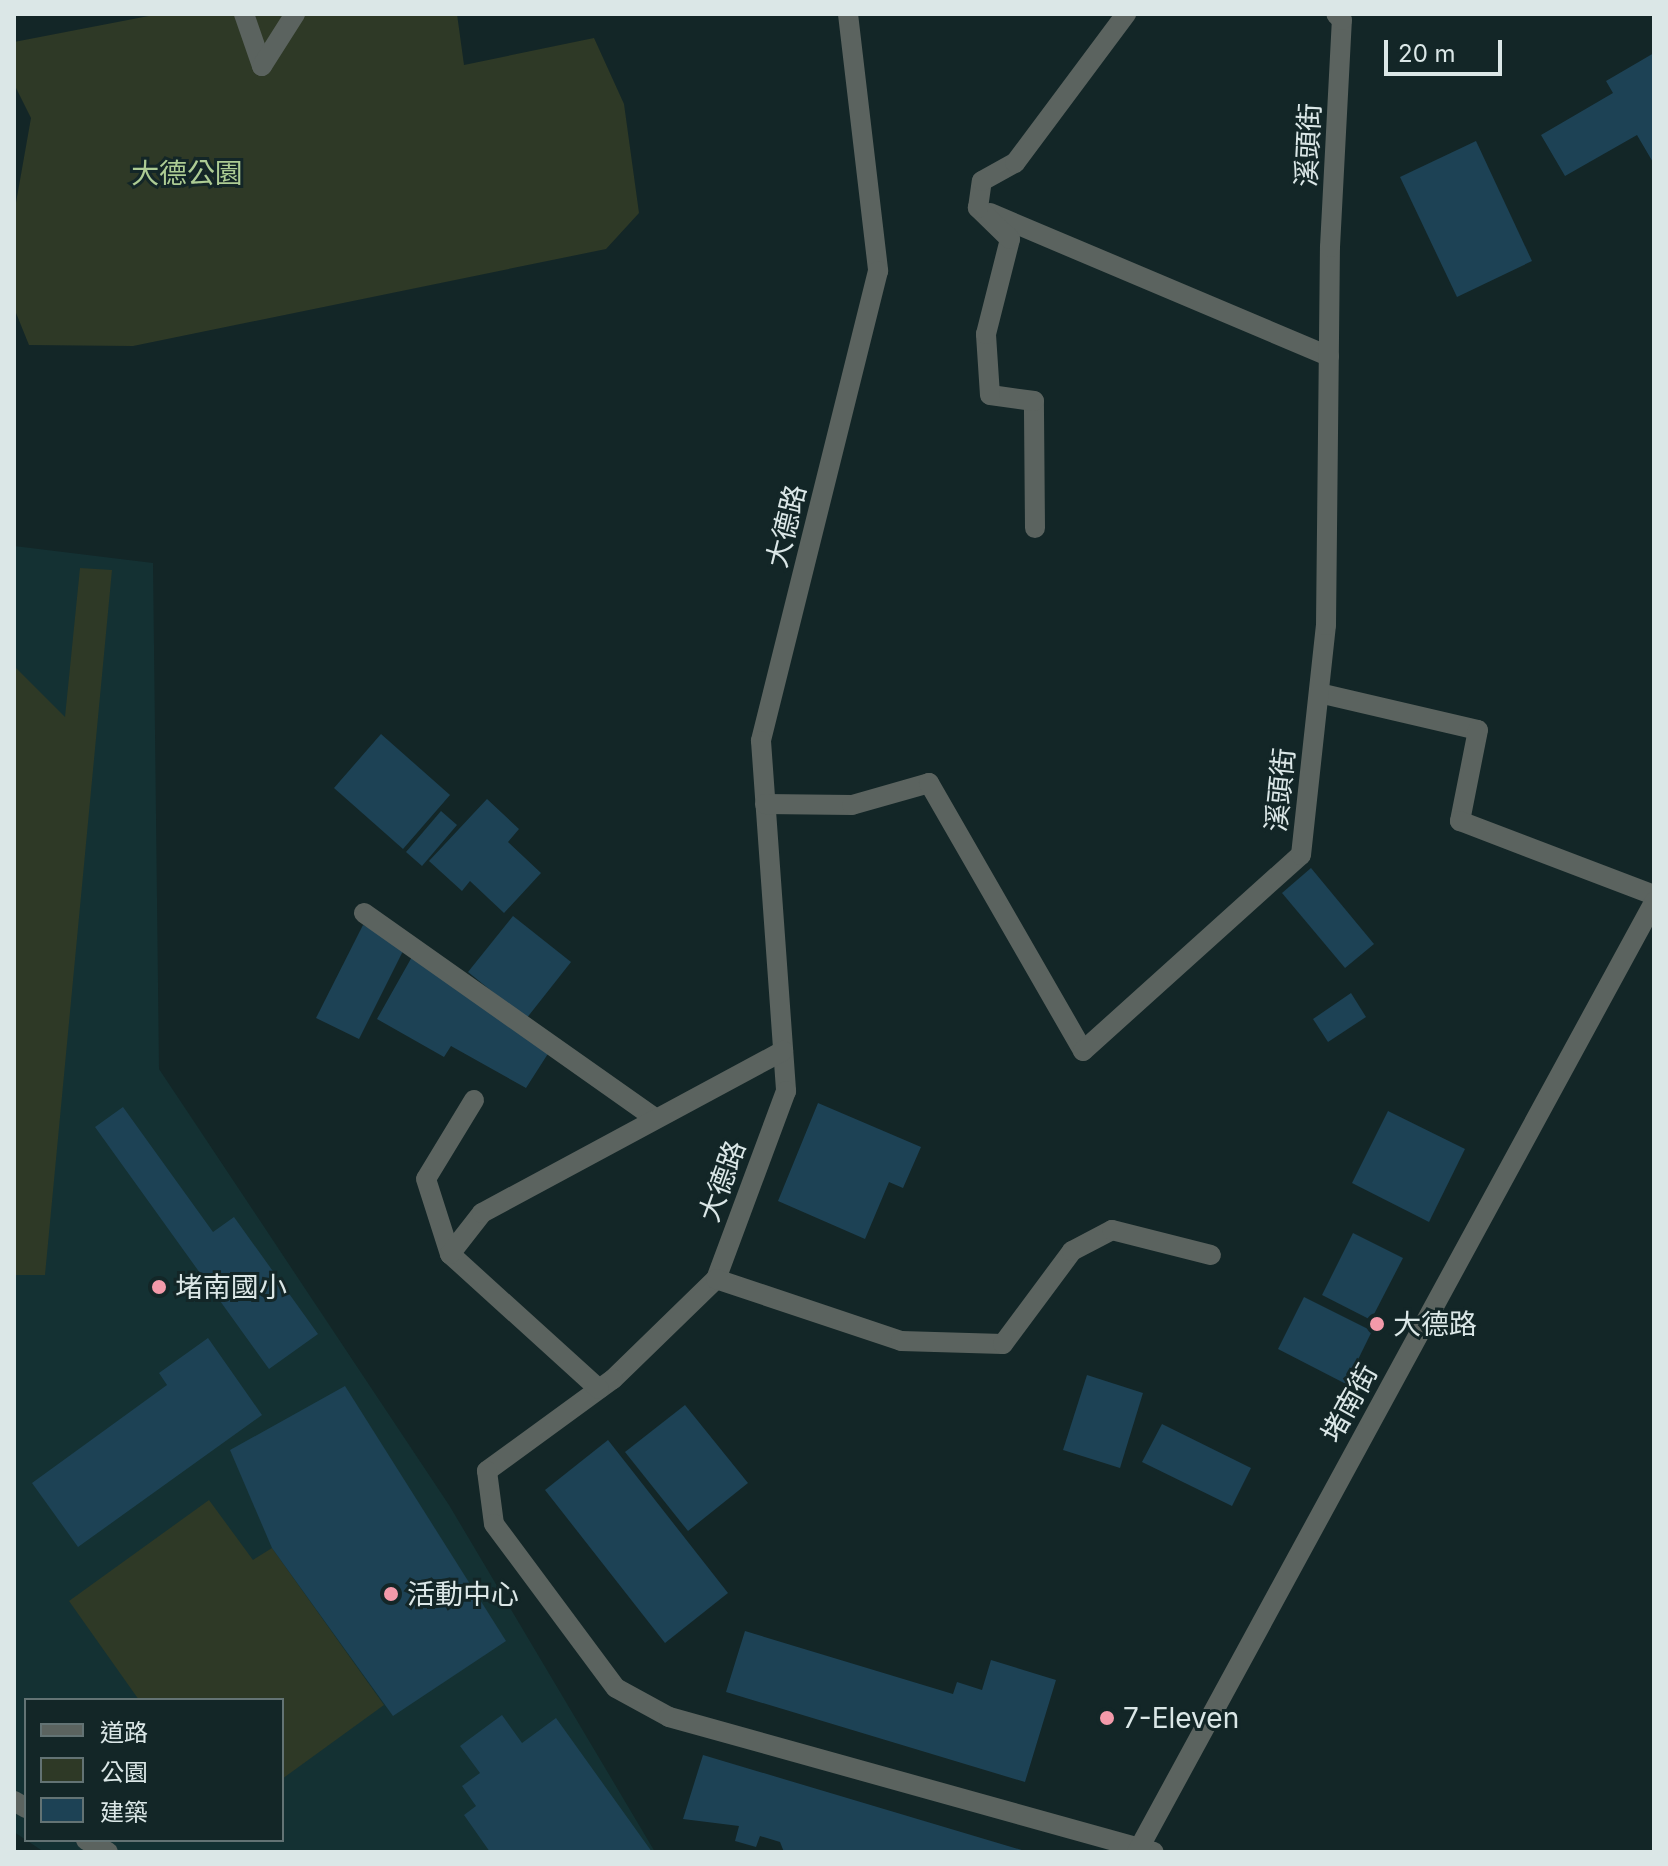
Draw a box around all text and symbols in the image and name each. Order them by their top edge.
scale bar [1388,24,1506,74]
text: 20 m [1398,39,1456,68]
street label: 溪頭街 [1289,102,1327,188]
park label: 大德公園 [131,156,243,190]
street label: 大德路 [760,481,812,571]
street label: 溪頭街 [1259,746,1301,834]
street label: 大德路 [692,1136,752,1226]
place label: 堵南國小 [175,1270,287,1304]
marker: 堵南國小 [150,1278,168,1296]
place label: 大德路 [1393,1307,1477,1341]
marker: 大德路 [1368,1315,1386,1333]
street label: 堵南街 [1314,1358,1384,1448]
place label: 活動中心 [407,1577,519,1611]
marker: 活動中心 [382,1585,400,1603]
legend [24,1698,284,1842]
place label: 7-Eleven [1123,1701,1239,1735]
marker: 7-Eleven [1098,1709,1116,1727]
text: 道路 [100,1718,148,1747]
text: 公園 [100,1758,148,1787]
text: 建築 [100,1798,148,1827]

